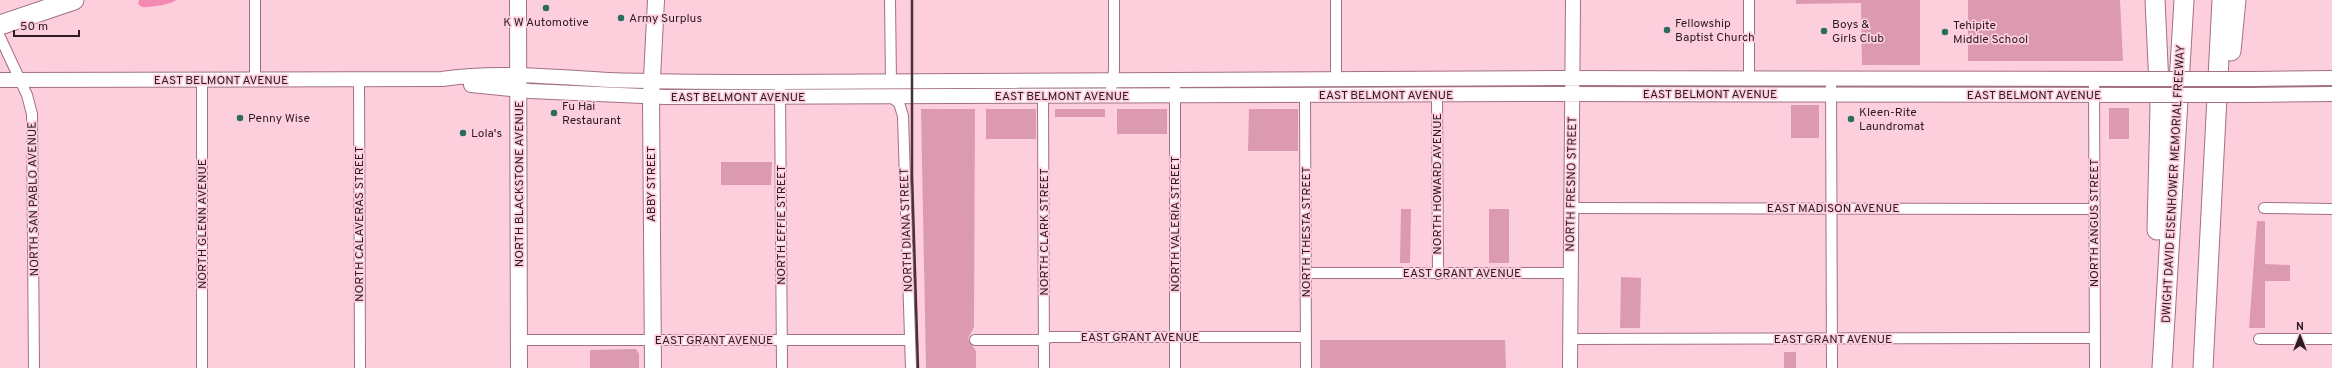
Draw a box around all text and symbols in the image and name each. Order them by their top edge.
marker: K W Automotive [541,3,551,13]
place label: Army Surplus [629,11,702,27]
scale bar [14,12,79,38]
marker: Army Surplus [616,13,626,23]
place label: K W Automotive [503,15,589,31]
place label: Fellowship Baptist Church [1675,16,1755,46]
place label: Boys & Girls Club [1832,17,1884,47]
place label: Tehipite Middle School [1953,18,2028,48]
text: 50 m [20,19,48,35]
marker: Fellowship Baptist Church [1662,25,1672,35]
marker: Boys & Girls Club [1819,26,1829,36]
marker: Tehipite Middle School [1940,27,1950,37]
street label: DWIGHT DAVID EISENHOWER MEMORIAL FREEWAY [2159,44,2189,324]
street label: EAST BELMONT AVENUE [154,73,288,89]
street label: EAST BELMONT AVENUE [1643,87,1777,103]
street label: EAST BELMONT AVENUE [1319,88,1453,104]
street label: EAST BELMONT AVENUE [1967,88,2101,104]
street label: EAST BELMONT AVENUE [995,89,1129,105]
street label: EAST BELMONT AVENUE [671,90,805,106]
place label: Fu Hai Restaurant [562,99,621,129]
street label: NORTH BLACKSTONE AVENUE [512,101,528,267]
place label: Kleen-Rite Laundromat [1859,105,1924,135]
marker: Fu Hai Restaurant [549,108,559,118]
place label: Penny Wise [248,111,310,127]
marker: Penny Wise [235,113,245,123]
street label: NORTH HOWARD AVENUE [1430,113,1446,255]
marker: Kleen-Rite Laundromat [1846,114,1856,124]
street label: NORTH FRESNO STREET [1563,116,1581,252]
street label: NORTH SAN PABLO AVENUE [25,122,43,276]
place label: Lola's [471,126,502,142]
marker: Lola's [458,128,468,138]
street label: NORTH CALAVERAS STREET [352,146,368,302]
street label: ABBY STREET [644,146,660,222]
street label: NORTH VALERIA STREET [1168,156,1184,292]
street label: NORTH GLENN AVENUE [195,159,211,289]
street label: NORTH ANGUS STREET [2087,159,2103,287]
street label: NORTH EFFIE STREET [774,165,790,285]
street label: NORTH THESTA STREET [1299,166,1315,298]
street label: NORTH DIANA STREET [897,168,917,292]
street label: NORTH CLARK STREET [1037,168,1053,296]
street label: EAST MADISON AVENUE [1767,201,1899,217]
street label: EAST GRANT AVENUE [1403,266,1521,282]
north arrow [2280,316,2320,356]
text: N [2296,320,2304,334]
street label: EAST GRANT AVENUE [1081,330,1199,346]
street label: EAST GRANT AVENUE [1774,332,1892,348]
street label: EAST GRANT AVENUE [655,333,773,349]

